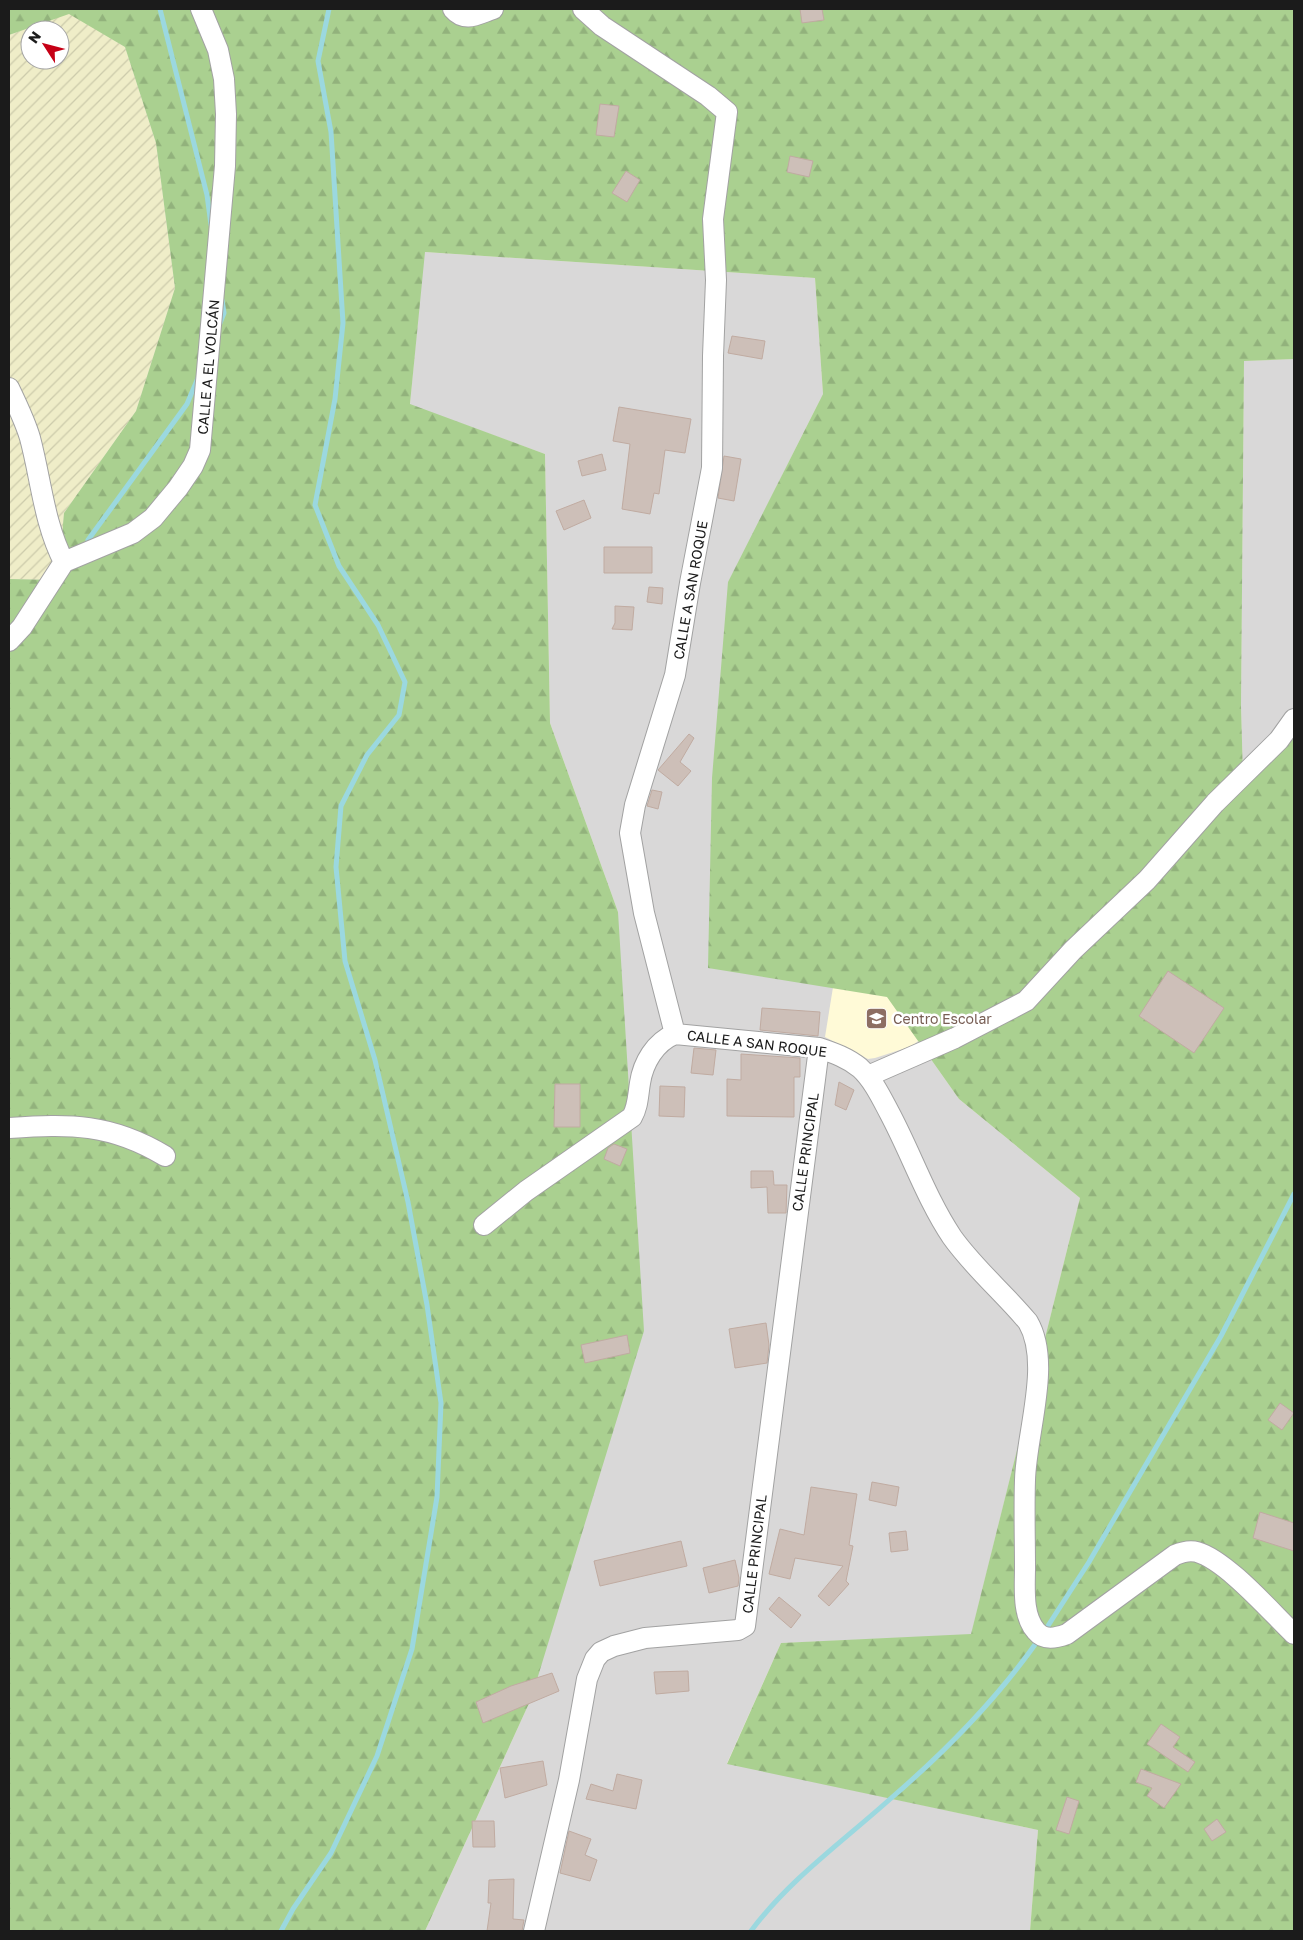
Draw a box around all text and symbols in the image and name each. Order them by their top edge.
north arrow [20,20,70,70]
text: N [24,28,44,46]
street label: CALLE A EL VOLCÁN [194,299,222,435]
street label: CALLE A SAN ROQUE [669,519,711,661]
school or university icon: Centro Escolar [865,1006,889,1030]
place label: Centro Escolar [893,1010,992,1027]
street label: CALLE A SAN ROQUE [686,1026,828,1060]
street label: CALLE PRINCIPAL [788,1092,822,1212]
street label: CALLE PRINCIPAL [738,1494,770,1614]

